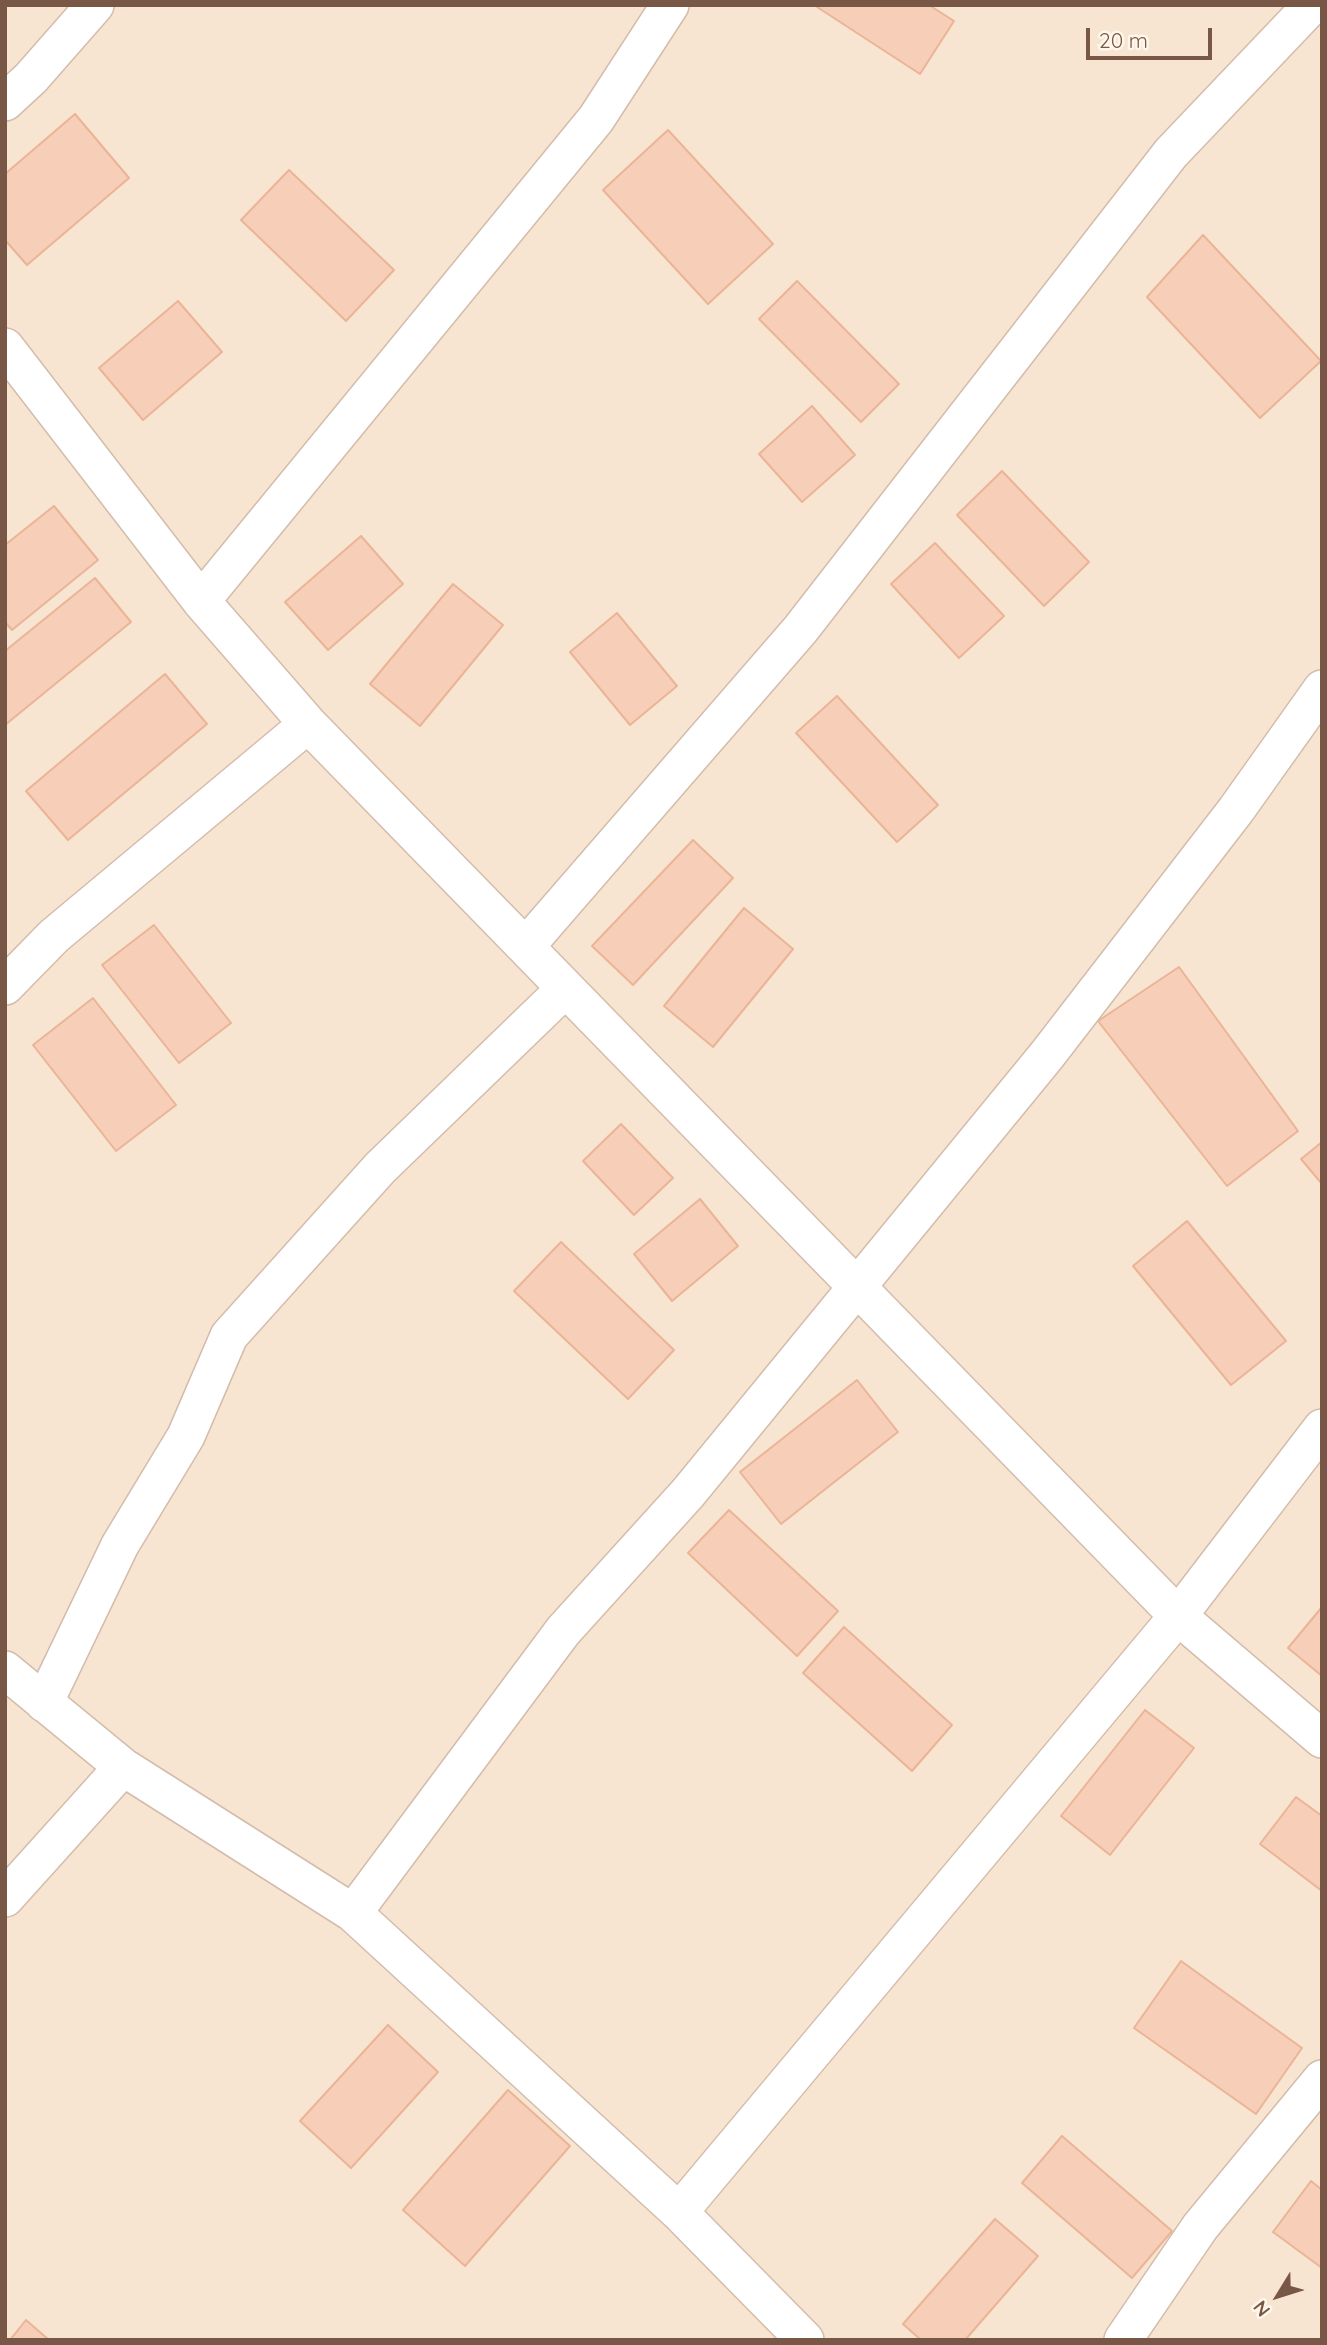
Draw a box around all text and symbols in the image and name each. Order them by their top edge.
scale bar [1089,14,1215,58]
text: 20 m [1099,27,1148,53]
north arrow [1243,2261,1313,2331]
text: N [1248,2296,1275,2322]

